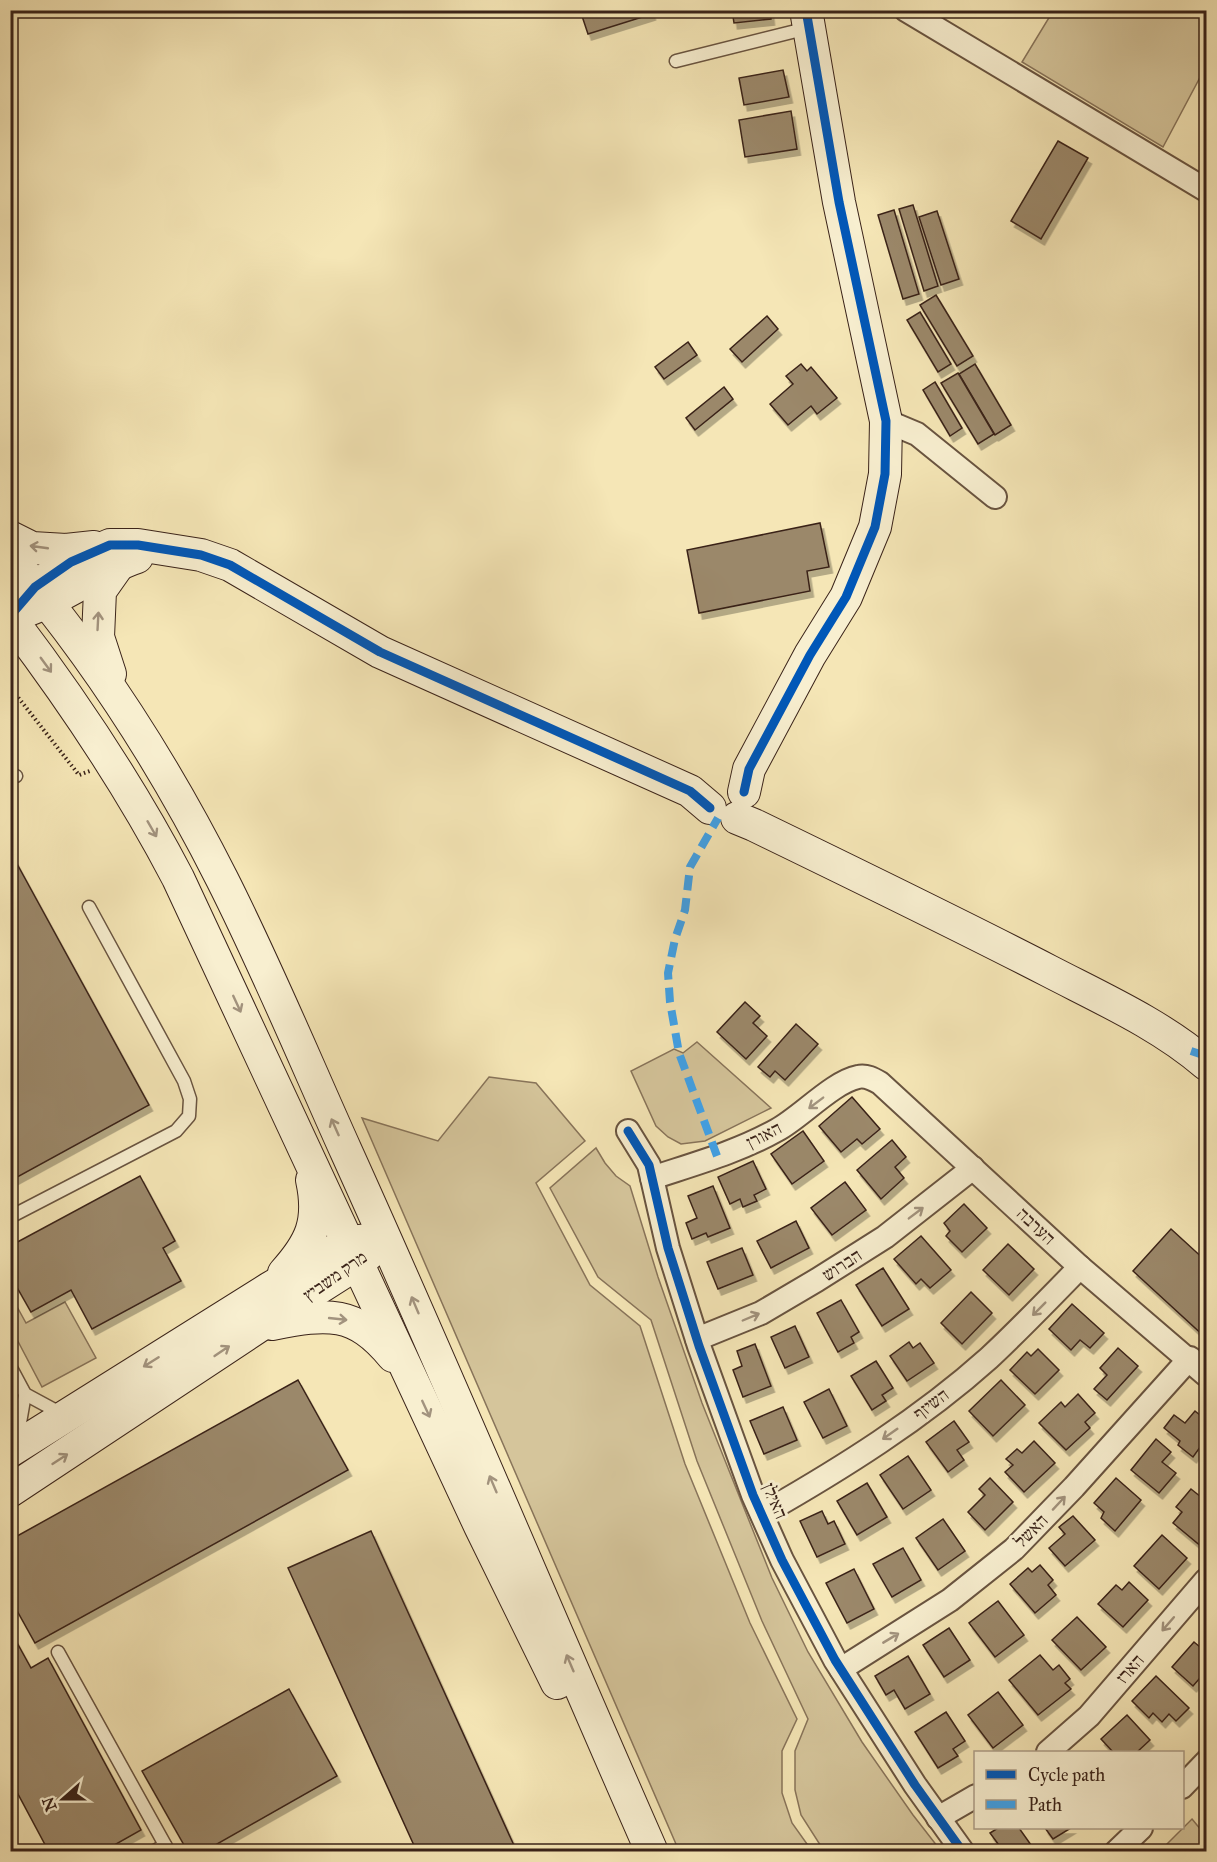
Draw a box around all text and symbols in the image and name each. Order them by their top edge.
one-way arrow [29,542,49,553]
one-way arrow [93,612,104,632]
one-way arrow [39,657,52,673]
one-way arrow [147,819,158,837]
one-way arrow [232,995,243,1013]
one-way arrow [808,1097,824,1109]
street label: האורן [743,1117,785,1153]
one-way arrow [329,1119,341,1137]
street label: הערבה [1012,1203,1060,1249]
one-way arrow [907,1207,923,1220]
street label: הברוש [818,1244,866,1286]
street label: מרק משביץ [299,1246,371,1306]
one-way arrow [409,1296,420,1315]
one-way arrow [1031,1301,1046,1316]
one-way arrow [741,1311,760,1322]
one-way arrow [327,1314,347,1325]
one-way arrow [213,1345,230,1357]
one-way arrow [143,1357,160,1369]
street label: השיזף [909,1384,953,1424]
one-way arrow [421,1399,433,1417]
one-way arrow [882,1428,898,1440]
one-way arrow [51,1453,68,1466]
one-way arrow [486,1475,497,1493]
street label: האילן [758,1480,792,1522]
one-way arrow [1052,1496,1066,1511]
street label: האשל [1009,1509,1053,1553]
one-way arrow [1161,1617,1175,1632]
one-way arrow [882,1632,899,1644]
street label: הארז [1111,1650,1149,1688]
one-way arrow [564,1654,575,1673]
legend [974,1751,1184,1829]
text: Cycle path [1028,1764,1105,1786]
north arrow [33,1769,93,1829]
text: N [38,1794,61,1814]
text: Path [1028,1794,1062,1816]

